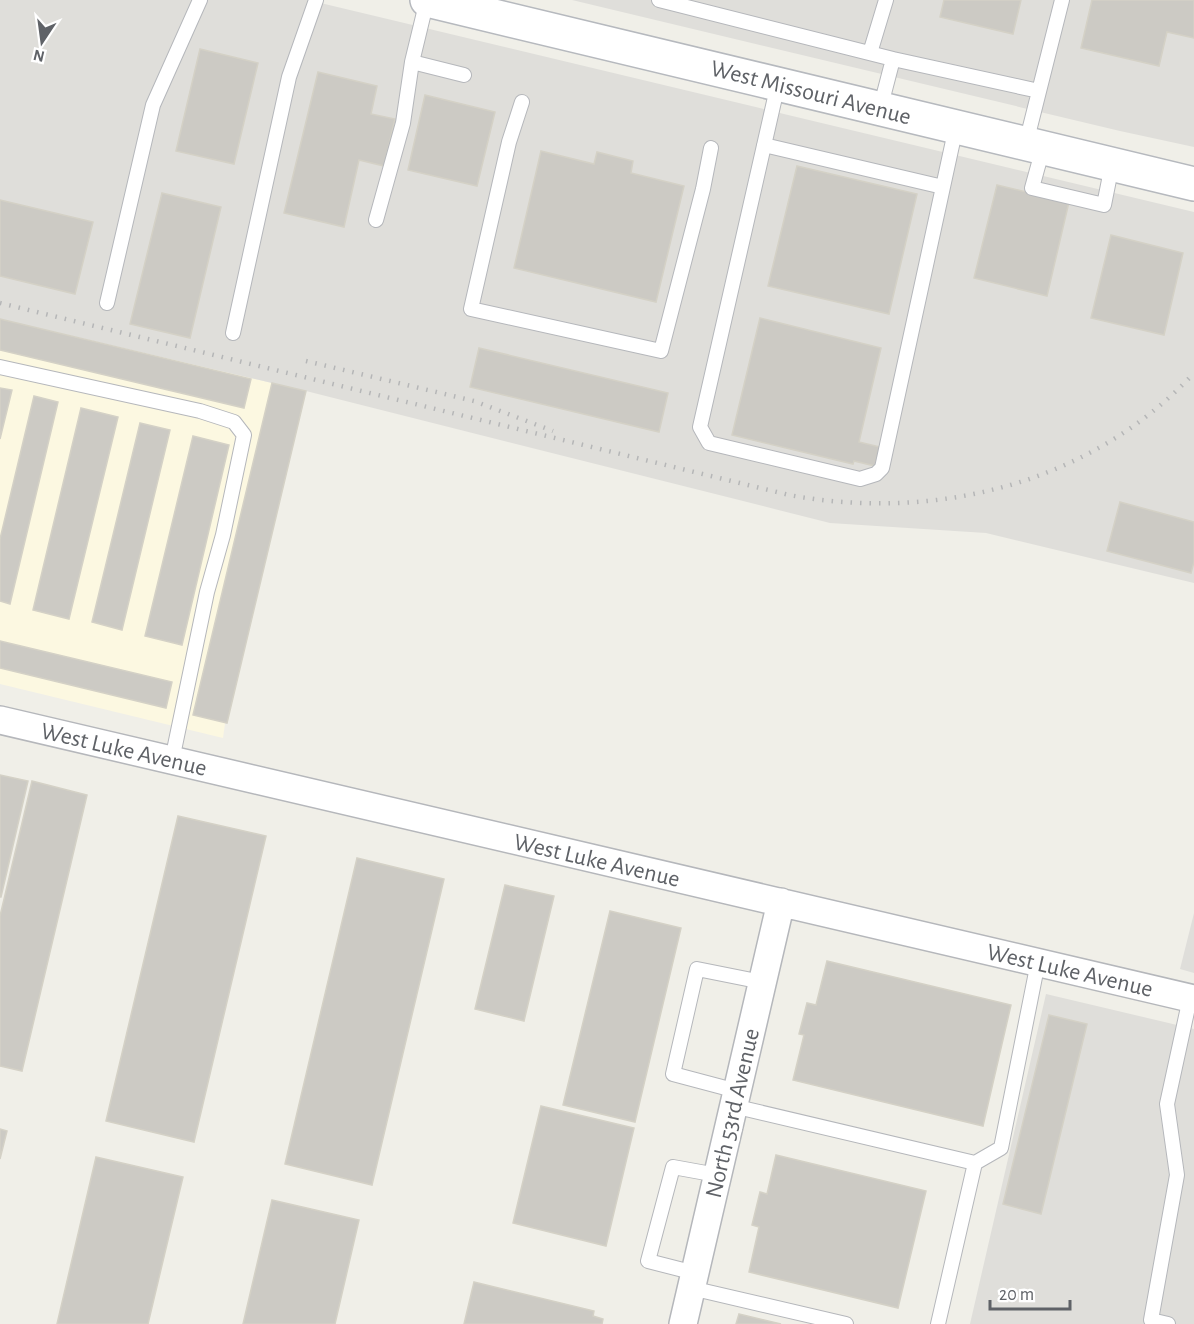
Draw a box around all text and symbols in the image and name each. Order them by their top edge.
north arrow [12,12,72,72]
text: N [32,47,46,65]
street label: West Missouri Avenue [708,56,913,129]
street label: West Luke Avenue [38,719,209,781]
street label: West Luke Avenue [511,830,682,892]
street label: West Luke Avenue [984,940,1155,1002]
street label: North 53rd Avenue [702,1026,764,1200]
scale bar [990,1273,1070,1311]
text: 20 m [999,1286,1034,1304]

